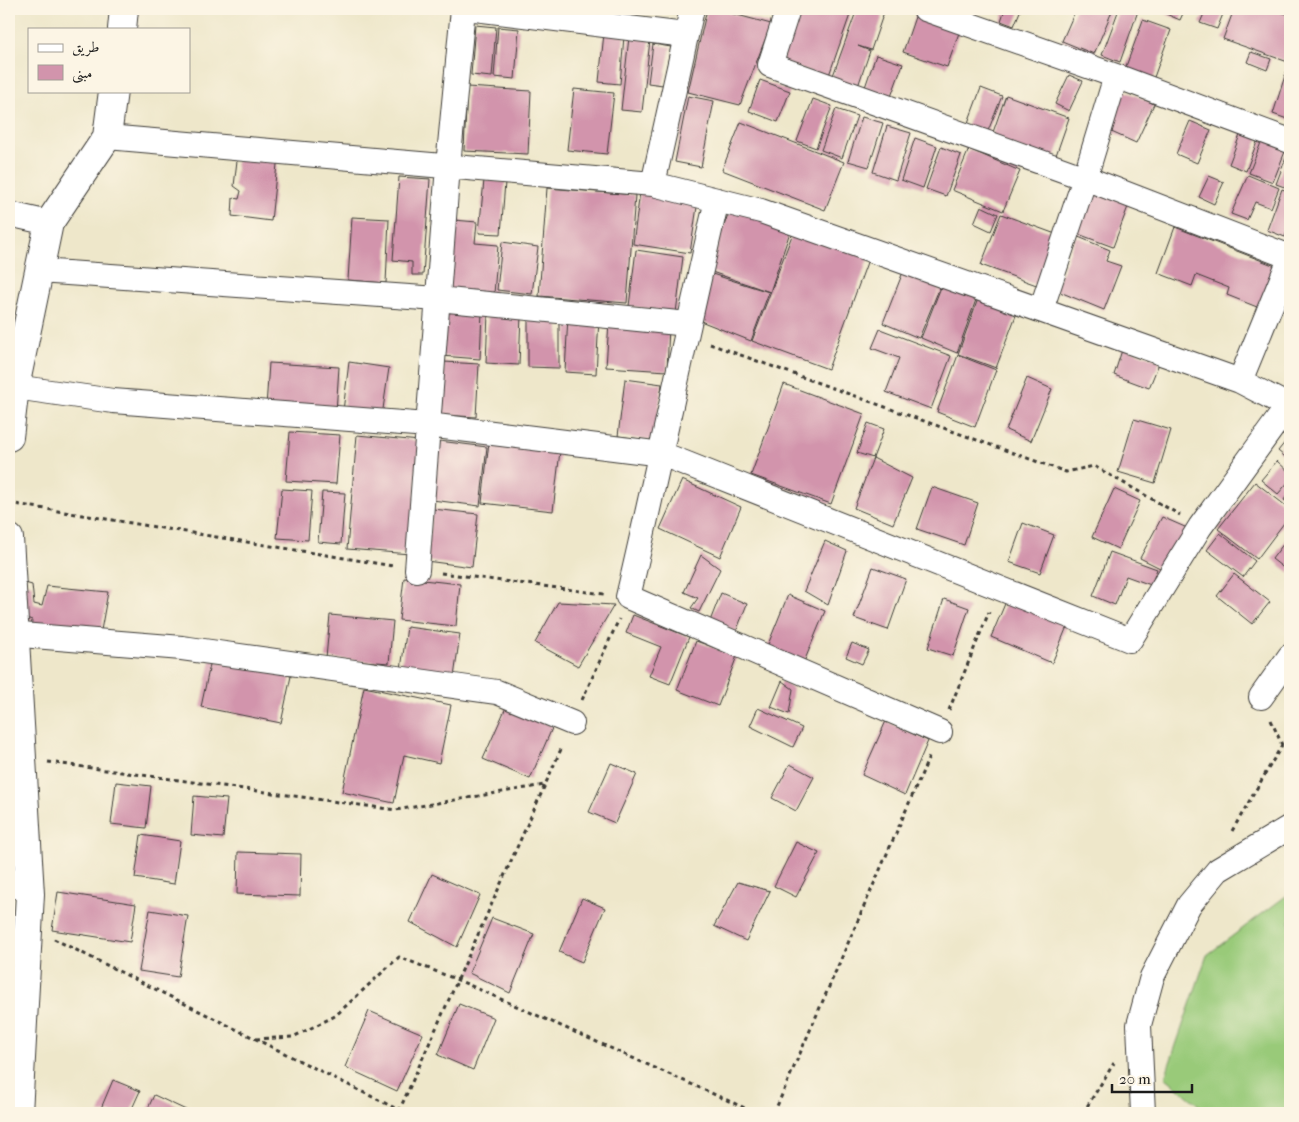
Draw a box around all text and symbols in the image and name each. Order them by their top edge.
legend [28,28,190,92]
text: طريق [72,38,99,57]
text: مبنى [72,64,92,84]
scale bar [1112,1062,1192,1094]
text: 20 m [1119,1070,1151,1088]

